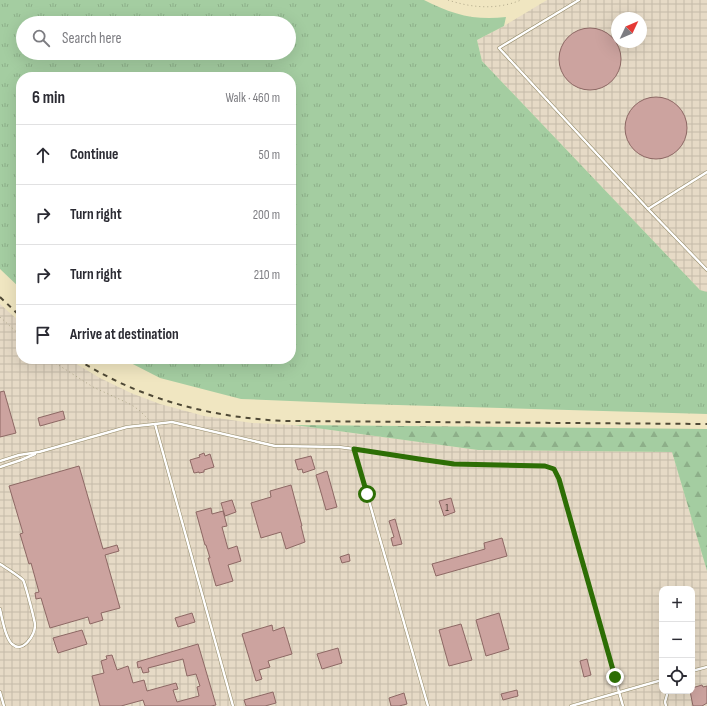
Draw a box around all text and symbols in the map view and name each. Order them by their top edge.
north arrow [611,12,647,48]
search box [16,16,296,60]
icon: search [30,27,52,49]
text: Search here [62,29,122,48]
text: 6 min [32,88,65,108]
text: Walk · 460 m [225,90,280,106]
icon: ahead [32,144,54,166]
text: Continue [70,145,119,164]
text: 50 m [259,147,280,163]
icon: right [32,204,54,226]
text: Turn right [70,205,122,224]
text: 200 m [253,207,280,223]
icon: right [32,264,54,286]
text: Turn right [70,265,122,284]
text: 210 m [254,267,280,283]
icon: arrive [32,324,54,346]
text: Arrive at destination [70,325,179,344]
route start [358,485,376,503]
house number: 1 [445,502,449,514]
map controls [659,586,695,694]
button: + [659,586,695,622]
button: − [659,622,695,658]
button: locate [659,658,695,694]
route end [606,668,624,686]

